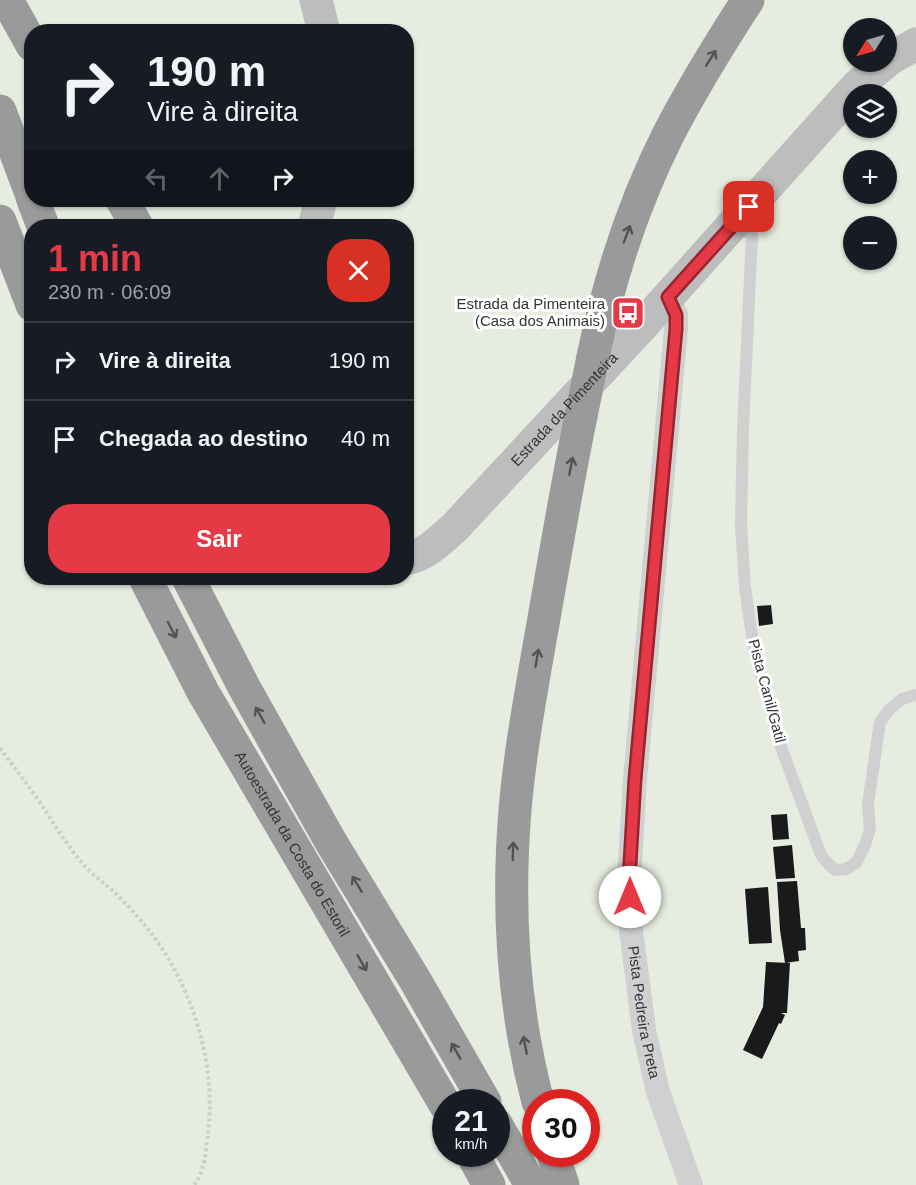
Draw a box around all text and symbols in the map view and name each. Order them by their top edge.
north arrow [843,18,897,72]
map controls [843,18,897,270]
icon: right [48,48,126,126]
text: 190 m [147,48,266,95]
one-way arrow [706,50,718,67]
button: layers [843,84,897,138]
text: Vire à direita [147,97,298,127]
button: + [843,150,897,204]
icon: left [140,162,173,195]
icon: ahead [203,162,236,195]
icon: right [266,162,299,195]
pin [723,181,774,232]
icon: arrive [732,190,765,223]
button: − [843,216,897,270]
one-way arrow [622,225,633,244]
text: 1 min [48,238,142,279]
button: close [327,239,390,302]
text: 230 m · 06:09 [48,281,171,303]
place label: Estrada da Pimenteira (Casa dos Animais) [457,295,606,329]
bus stop icon: Estrada da Pimenteira (Casa dos Animais) [610,295,646,331]
icon: right [48,345,81,378]
text: Vire à direita [99,348,231,373]
text: 190 m [329,348,390,373]
street label: Estrada da Pimenteira [507,348,621,469]
icon: arrive [48,423,81,456]
text: Chegada ao destino [99,426,308,451]
text: 40 m [341,426,390,451]
one-way arrow [566,457,577,476]
button: Sair [48,504,390,573]
one-way arrow [167,620,178,638]
street label: Pista Canil/Gatil [745,637,790,745]
one-way arrow [532,649,543,668]
one-way arrow [253,706,265,723]
street label: Autoestrada da Costa do Estoril [232,748,354,939]
one-way arrow [507,842,519,862]
position arrow [598,865,662,929]
one-way arrow [350,876,362,893]
street label: Pista Pedreira Preta [625,945,664,1081]
one-way arrow [357,954,369,971]
one-way arrow [519,1036,530,1056]
one-way arrow [450,1043,461,1061]
speed limit sign: 30 [522,1089,600,1167]
text: 21 [454,1104,488,1137]
text: km/h [455,1135,487,1152]

